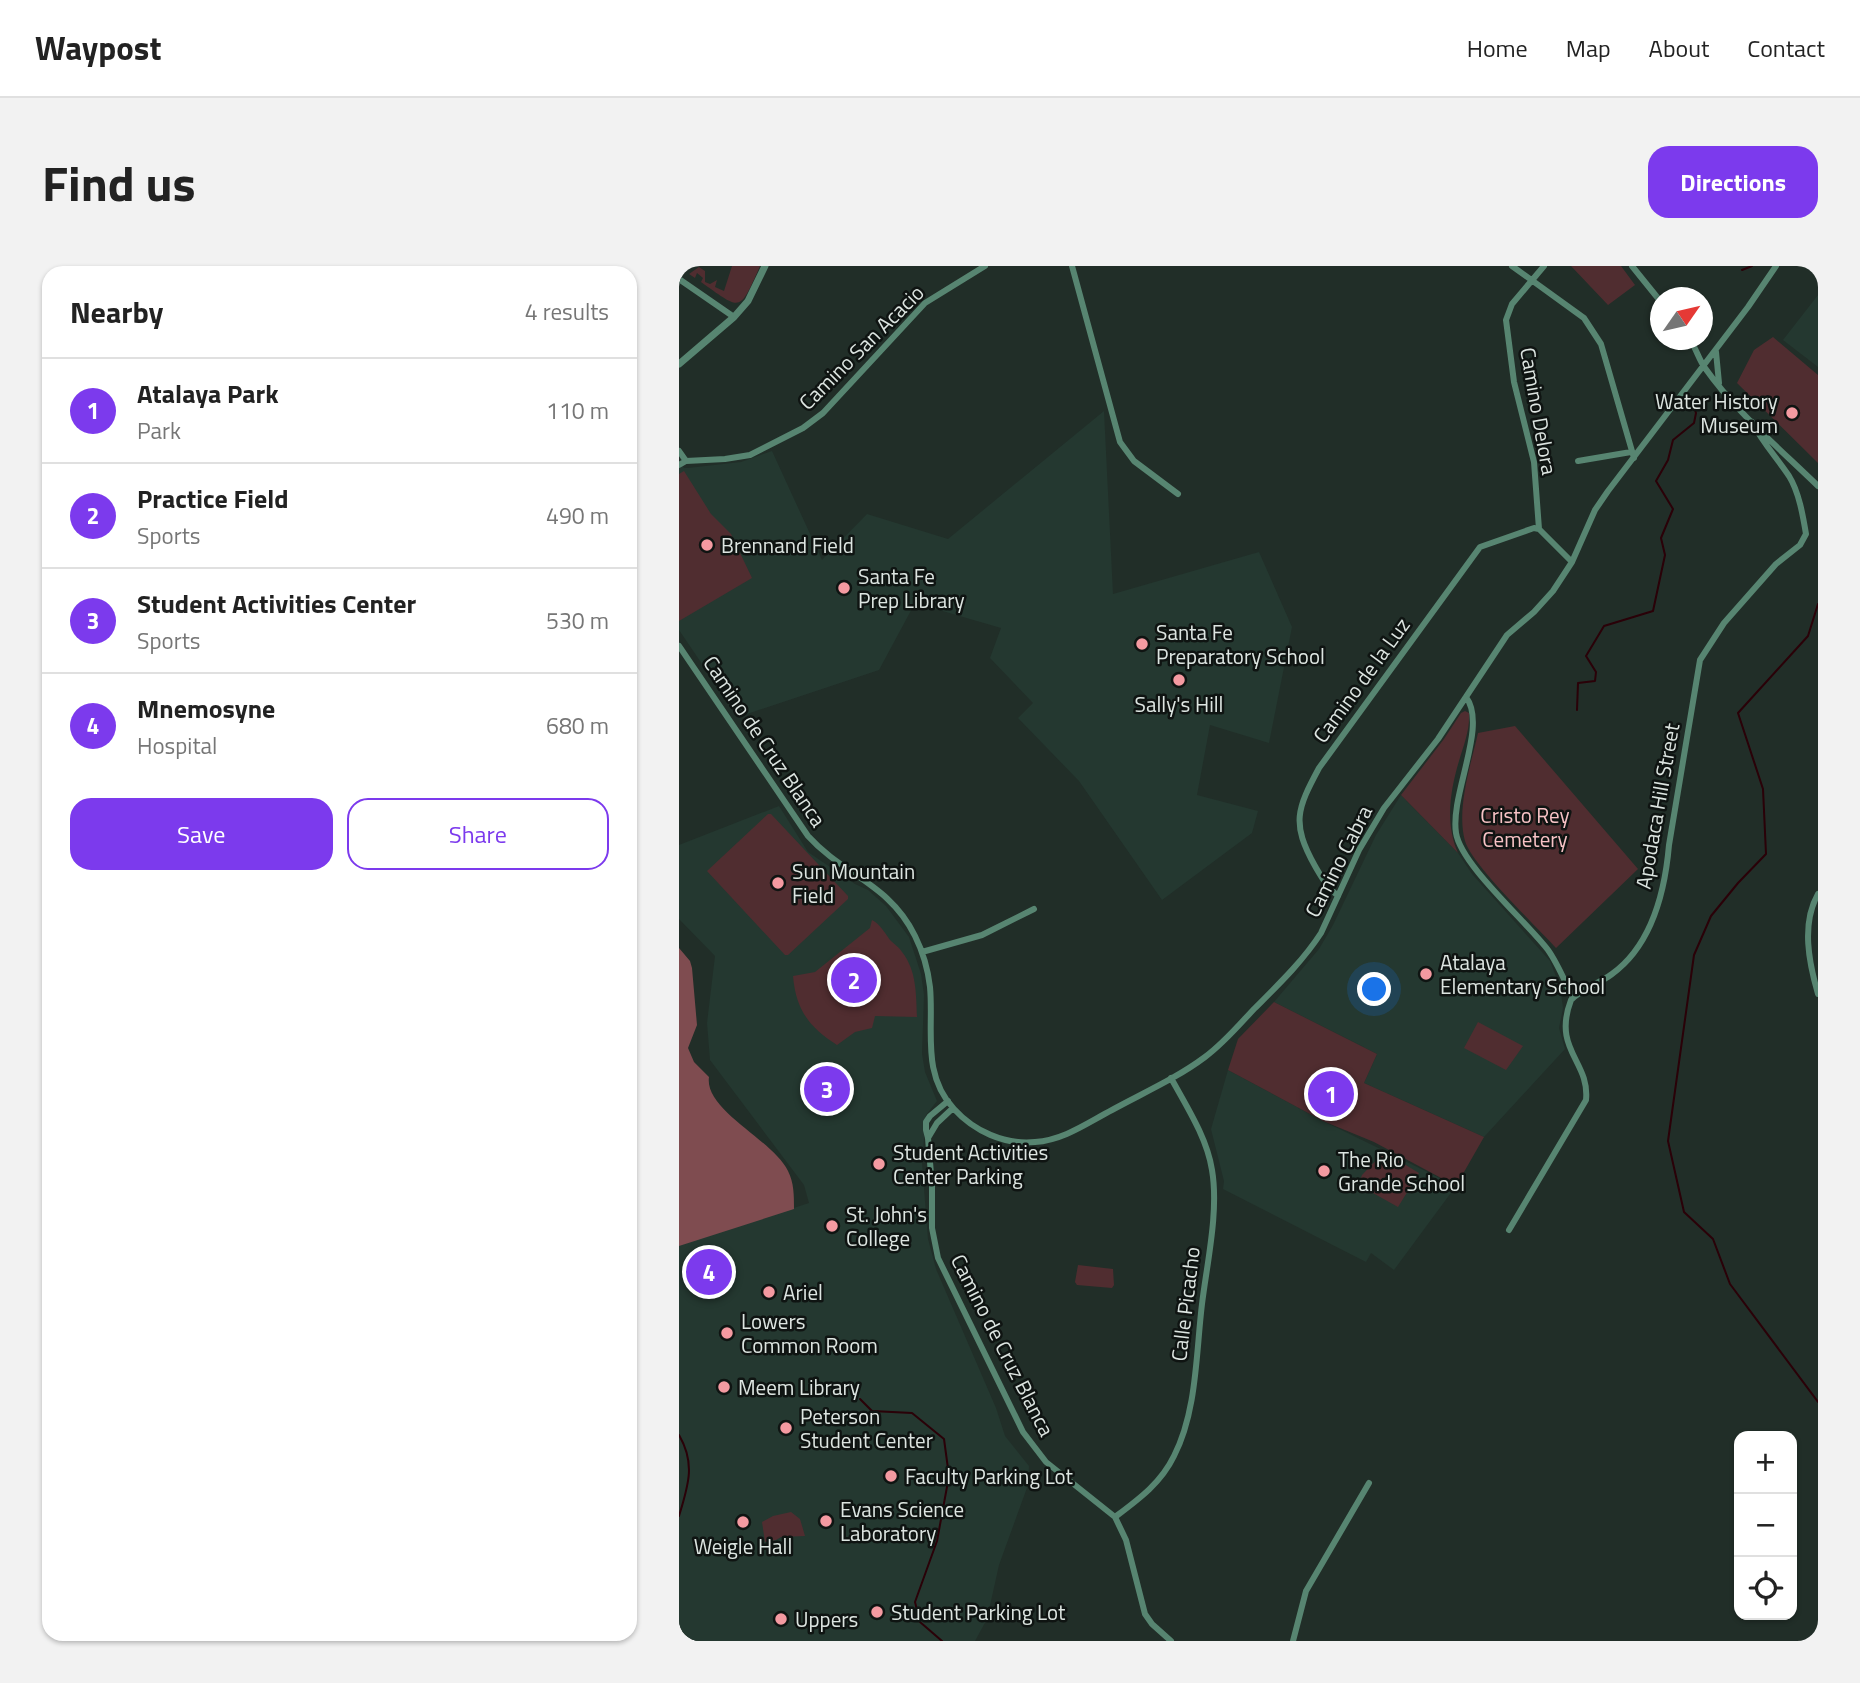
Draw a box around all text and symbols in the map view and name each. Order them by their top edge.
text: Waypost [35,23,161,73]
text: Home [1467,30,1528,66]
text: Map [1566,30,1611,66]
text: About [1649,30,1709,66]
text: Contact [1747,30,1825,66]
text: Find us [42,145,196,220]
button: Directions [1648,146,1818,218]
street label: Camino San Acacio [791,277,931,417]
north arrow [1650,287,1713,350]
text: Nearby [70,289,163,335]
text: 4 results [525,294,609,329]
street label: Camino Delora [1512,345,1566,478]
text: Atalaya Park [137,374,279,413]
place label: Water History Museum [1655,385,1778,441]
text: 1 [87,393,99,428]
text: 110 m [546,393,609,428]
marker: Water History Museum [1784,405,1800,421]
text: Park [137,413,181,448]
text: Practice Field [137,479,289,518]
text: 2 [87,498,99,533]
text: 490 m [546,498,609,533]
text: Sports [137,518,200,553]
place label: Brennand Field [721,529,854,561]
marker: Brennand Field [699,537,715,553]
place label: Santa Fe Prep Library [858,560,965,616]
marker: Santa Fe Prep Library [836,580,852,596]
text: Student Activities Center [137,584,416,623]
text: 3 [87,603,99,638]
text: 530 m [546,603,609,638]
street label: Camino de la Luz [1305,611,1417,749]
place label: Santa Fe Preparatory School [1156,616,1325,672]
text: Sports [137,623,200,658]
marker: Santa Fe Preparatory School [1134,636,1150,652]
street label: Camino de Cruz Blanca [696,649,835,833]
marker: Sally's Hill [1171,672,1187,688]
place label: Sally's Hill [1135,688,1223,720]
text: Mnemosyne [137,689,275,728]
text: 4 [87,708,99,743]
text: 680 m [546,708,609,743]
street label: Apodaca Hill Street [1627,720,1687,891]
text: Hospital [137,728,217,763]
button: Save [70,798,333,870]
button: Share [347,798,609,870]
street label: Camino Cabra [1296,799,1380,923]
park label: Cristo Rey Cemetery [1480,799,1570,855]
place label: Sun Mountain Field [792,855,915,911]
marker: Sun Mountain Field [770,875,786,891]
place label: Atalaya Elementary School [1440,946,1605,1002]
pin: 2 [831,954,877,1006]
marker: Atalaya Elementary School [1418,966,1434,982]
your location [1357,972,1391,1006]
pin: 3 [804,1063,850,1115]
pin: 1 [1308,1068,1354,1120]
place label: Student Activities Center Parking [893,1136,1048,1192]
place label: The Rio Grande School [1338,1143,1465,1199]
marker: Student Activities Center Parking [871,1156,887,1172]
marker: The Rio Grande School [1316,1163,1332,1179]
place label: St. John's College [846,1198,927,1254]
marker: St. John's College [824,1218,840,1234]
street label: Calle Picacho [1162,1245,1208,1363]
pin: 4 [686,1246,732,1298]
street label: Camino de Cruz Blanca [943,1248,1063,1442]
place label: Ariel [783,1276,823,1308]
marker: Ariel [761,1284,777,1300]
place label: Lowers Common Room [741,1305,878,1361]
marker: Lowers Common Room [719,1325,735,1341]
place label: Meem Library [738,1371,860,1403]
marker: Meem Library [716,1379,732,1395]
place label: Peterson Student Center [800,1400,933,1456]
marker: Peterson Student Center [778,1420,794,1436]
map controls [1734,1431,1797,1620]
button: + [1734,1431,1797,1494]
place label: Faculty Parking Lot [905,1460,1074,1492]
marker: Faculty Parking Lot [883,1468,899,1484]
place label: Evans Science Laboratory [840,1493,964,1549]
button: − [1734,1494,1797,1557]
marker: Evans Science Laboratory [818,1513,834,1529]
marker: Weigle Hall [735,1514,751,1530]
place label: Weigle Hall [694,1530,792,1562]
button: locate [1734,1557,1797,1620]
place label: Student Parking Lot [891,1596,1066,1628]
place label: Uppers [795,1603,858,1635]
marker: Student Parking Lot [869,1604,885,1620]
marker: Uppers [773,1611,789,1627]

